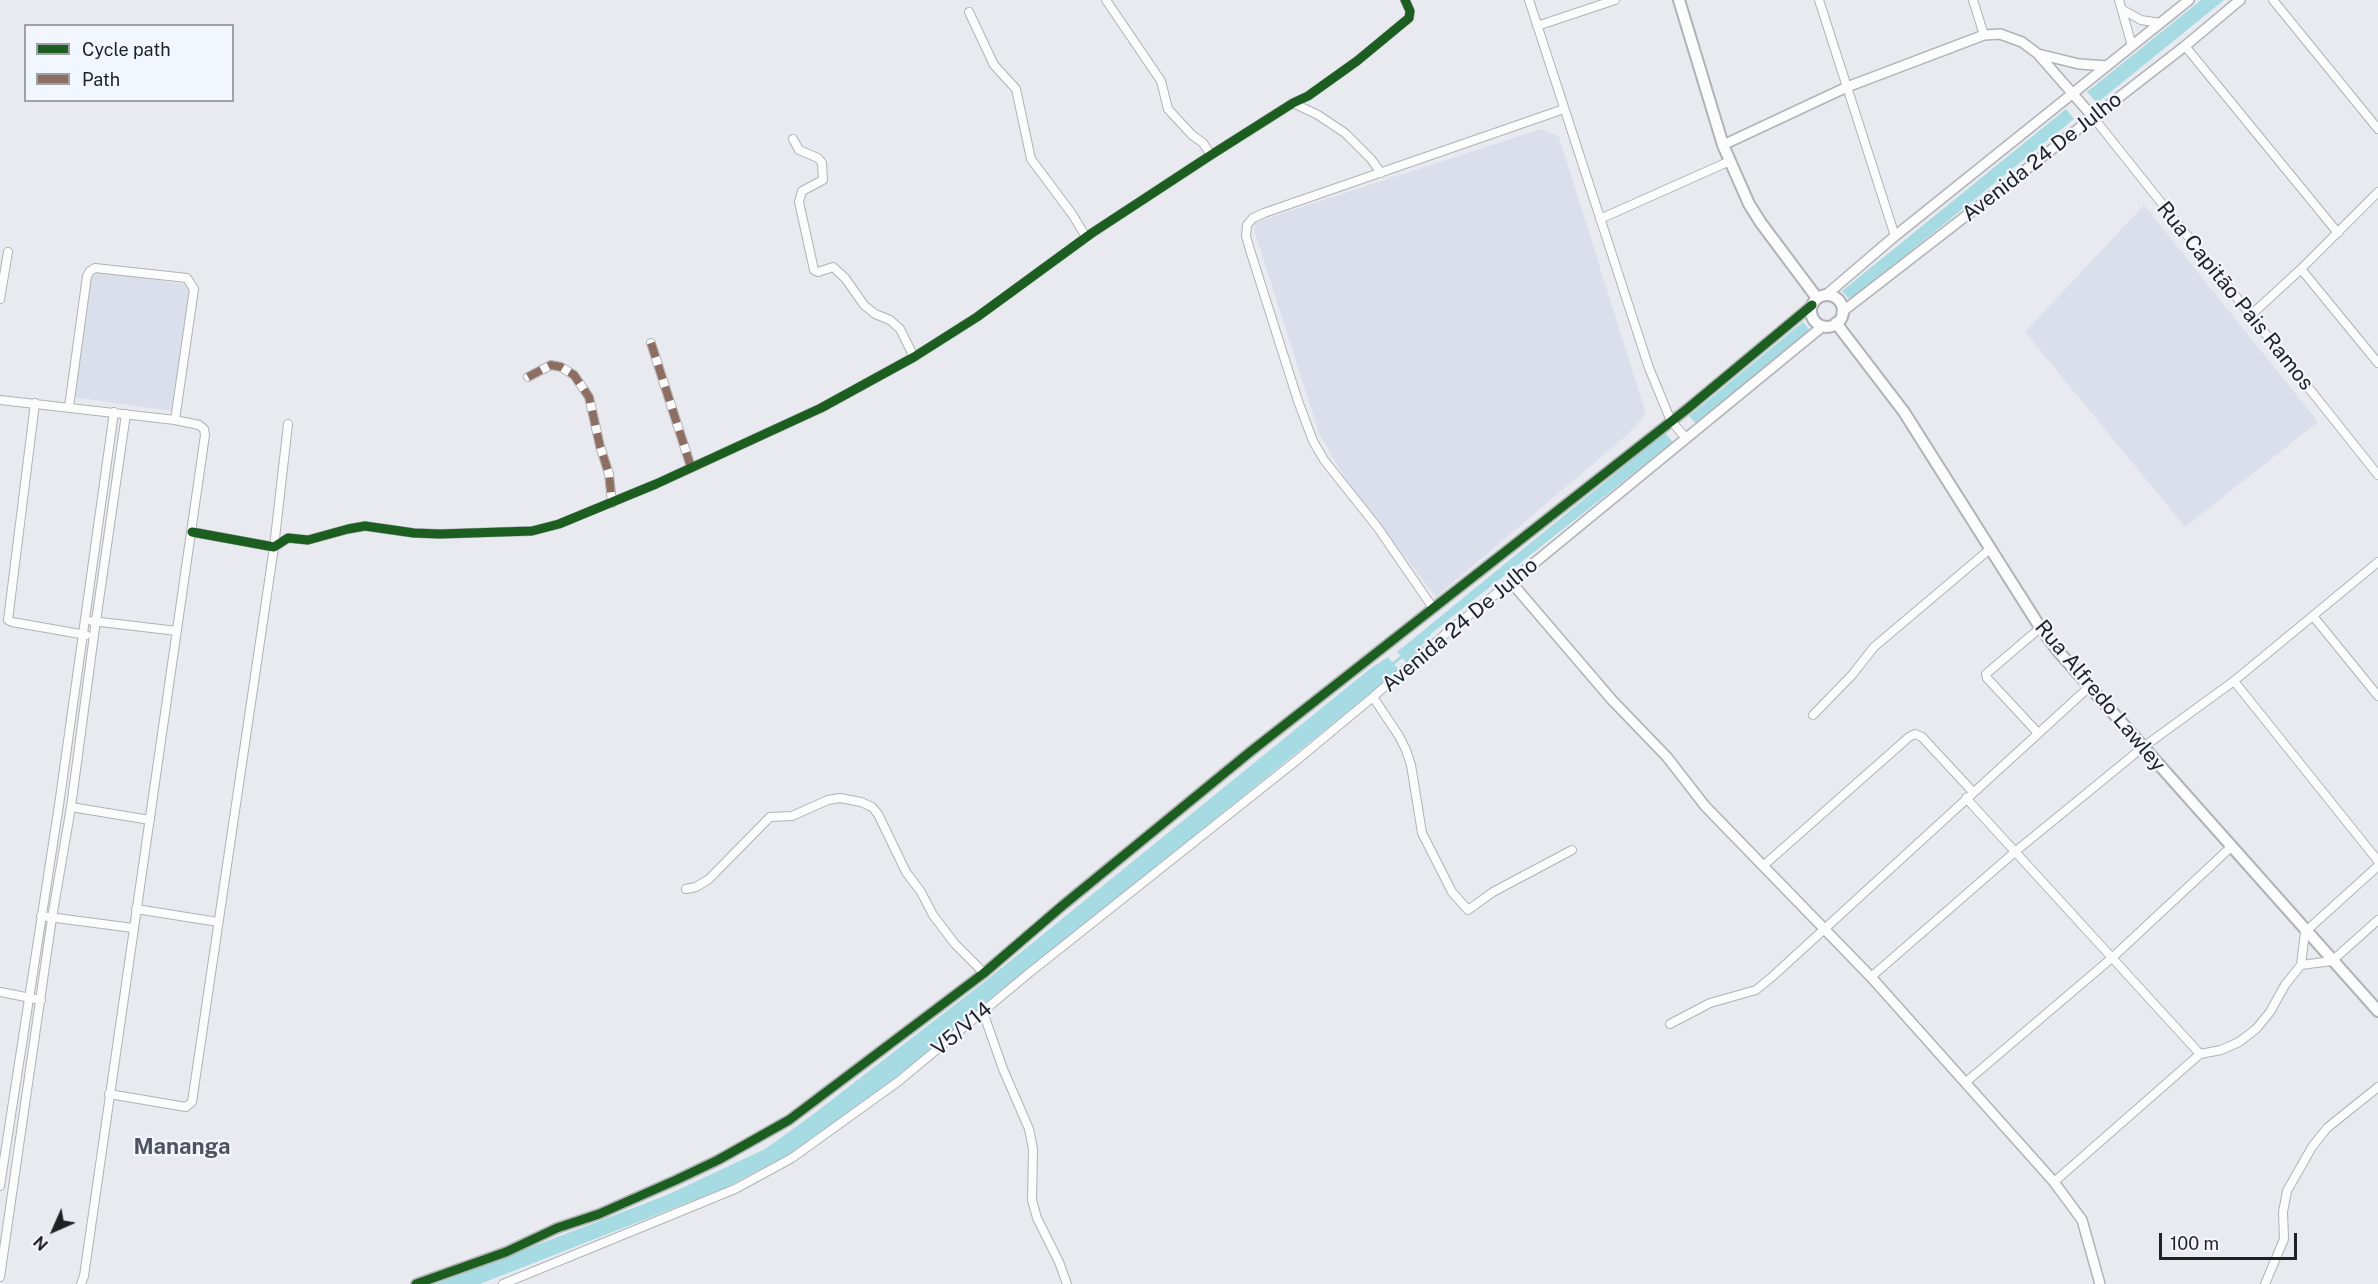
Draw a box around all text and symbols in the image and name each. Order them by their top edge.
legend [24,24,234,102]
text: Cycle path [82,39,171,60]
text: Path [82,69,120,90]
street label: Avenida 24 De Julho [1957,87,2127,227]
street label: Rua Capitão Pais Ramos [2151,197,2319,395]
street label: Avenida 24 De Julho [1377,552,1543,698]
street label: Rua Alfredo Lawley [2029,615,2171,777]
street label: V5/V14 [927,997,997,1061]
district label: Mananga [133,1134,231,1160]
north arrow [24,1200,84,1260]
scale bar [2162,1221,2300,1259]
text: N [30,1232,52,1254]
text: 100 m [2170,1233,2219,1254]

